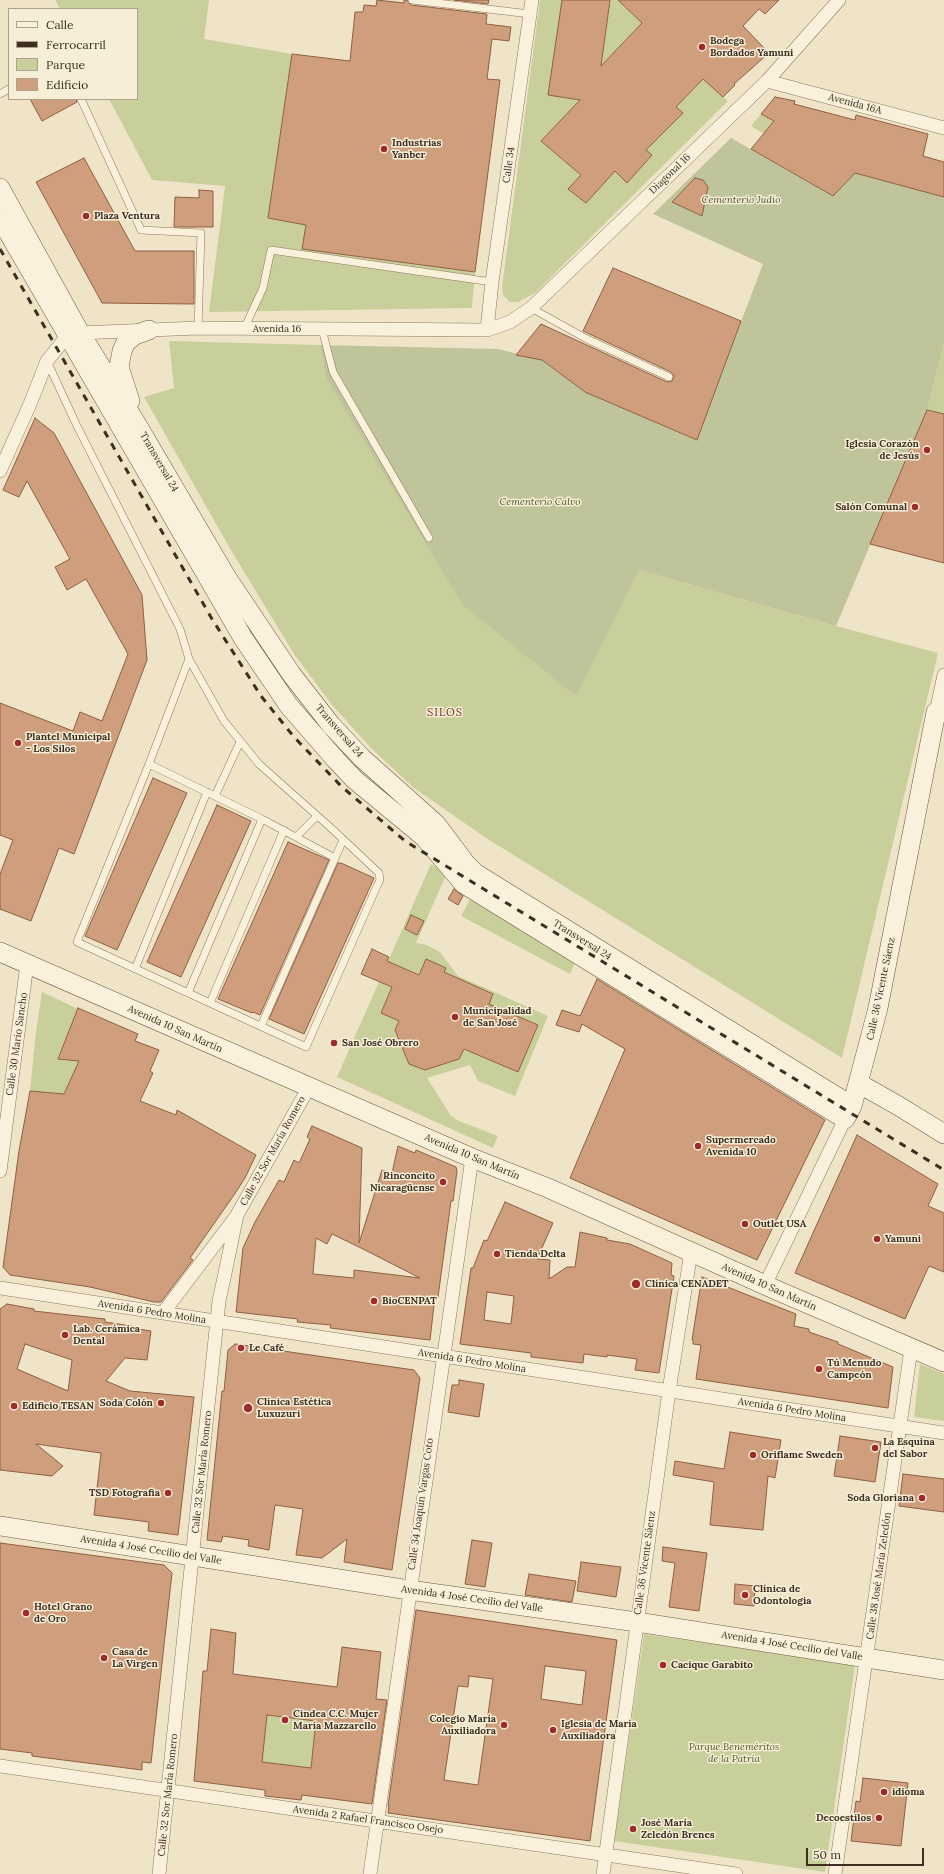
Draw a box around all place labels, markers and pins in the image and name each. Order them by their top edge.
place label: Bodega Bordados Yamuni [710,35,793,58]
marker: Bodega Bordados Yamuni [697,42,707,52]
place label: Industrias Yanber [392,137,441,160]
marker: Industrias Yanber [379,144,389,154]
place label: Plaza Ventura [94,210,160,222]
marker: Plaza Ventura [81,211,91,221]
place label: Iglesia Corazón de Jesús [846,438,919,462]
marker: Iglesia Corazón de Jesús [922,445,932,455]
place label: Salón Comunal [835,501,907,513]
marker: Salón Comunal [910,502,920,512]
place label: Plantel Municipal - Los Silos [26,731,110,754]
marker: Plantel Municipal - Los Silos [13,738,23,748]
place label: Municipalidad de San José [463,1005,532,1028]
marker: Municipalidad de San José [450,1012,460,1022]
place label: San José Obrero [342,1037,419,1049]
marker: San José Obrero [329,1038,339,1048]
place label: Supermercado Avenida 10 [706,1134,776,1158]
marker: Supermercado Avenida 10 [693,1141,703,1151]
place label: Rinconcito Nicaragüense [370,1170,435,1194]
marker: Rinconcito Nicaragüense [438,1177,448,1187]
place label: Outlet USA [753,1218,806,1230]
marker: Outlet USA [740,1219,750,1229]
place label: Yamuni [885,1233,921,1245]
marker: Yamuni [872,1234,882,1244]
place label: Tienda Delta [505,1248,566,1260]
marker: Tienda Delta [492,1249,502,1259]
marker: Clínica CENADET [630,1278,642,1290]
place label: Clínica CENADET [645,1278,729,1290]
place label: BioCENPAT [382,1295,437,1307]
marker: BioCENPAT [369,1296,379,1306]
place label: Lab. Cerámica Dental [73,1323,140,1346]
marker: Lab. Cerámica Dental [60,1330,70,1340]
place label: Le Café [249,1342,284,1354]
marker: Le Café [236,1343,246,1353]
place label: Tú Menudo Campeón [827,1357,881,1380]
marker: Tú Menudo Campeón [814,1364,824,1374]
place label: Clínica Estética Luxuzuri [257,1396,331,1420]
place label: Soda Colón [100,1397,153,1409]
marker: Soda Colón [156,1398,166,1408]
place label: Edificio TESAN [22,1400,94,1412]
marker: Edificio TESAN [9,1401,19,1411]
marker: Clínica Estética Luxuzuri [242,1402,254,1414]
place label: La Esquina del Sabor [883,1436,935,1460]
marker: La Esquina del Sabor [870,1443,880,1453]
place label: Oriflame Sweden [761,1449,843,1461]
marker: Oriflame Sweden [748,1450,758,1460]
place label: TSD Fotografia [89,1487,160,1499]
marker: TSD Fotografia [163,1488,173,1498]
place label: Soda Gloriana [847,1492,914,1504]
marker: Soda Gloriana [917,1493,927,1503]
place label: Clínica de Odontologia [753,1583,811,1606]
marker: Clínica de Odontologia [740,1590,750,1600]
place label: Hotel Grano de Oro [34,1601,92,1624]
marker: Hotel Grano de Oro [21,1608,31,1618]
place label: Casa de La Virgen [112,1646,158,1670]
marker: Casa de La Virgen [99,1653,109,1663]
place label: Cacique Garabito [671,1659,753,1671]
marker: Cacique Garabito [658,1660,668,1670]
place label: Cindea C.C. Mujer María Mazzarello [293,1708,378,1732]
place label: Colegio María Auxiliadora [429,1713,496,1736]
marker: Cindea C.C. Mujer María Mazzarello [280,1715,290,1725]
place label: Iglesia de María Auxiliadora [561,1718,637,1742]
marker: Colegio María Auxiliadora [499,1720,509,1730]
marker: Iglesia de María Auxiliadora [548,1725,558,1735]
place label: idioma [892,1786,925,1798]
marker: idioma [879,1787,889,1797]
place label: Decoestilos [816,1812,871,1824]
marker: Decoestilos [874,1813,884,1823]
place label: José María Zeledón Brenes [641,1817,715,1840]
marker: José María Zeledón Brenes [628,1824,638,1834]

